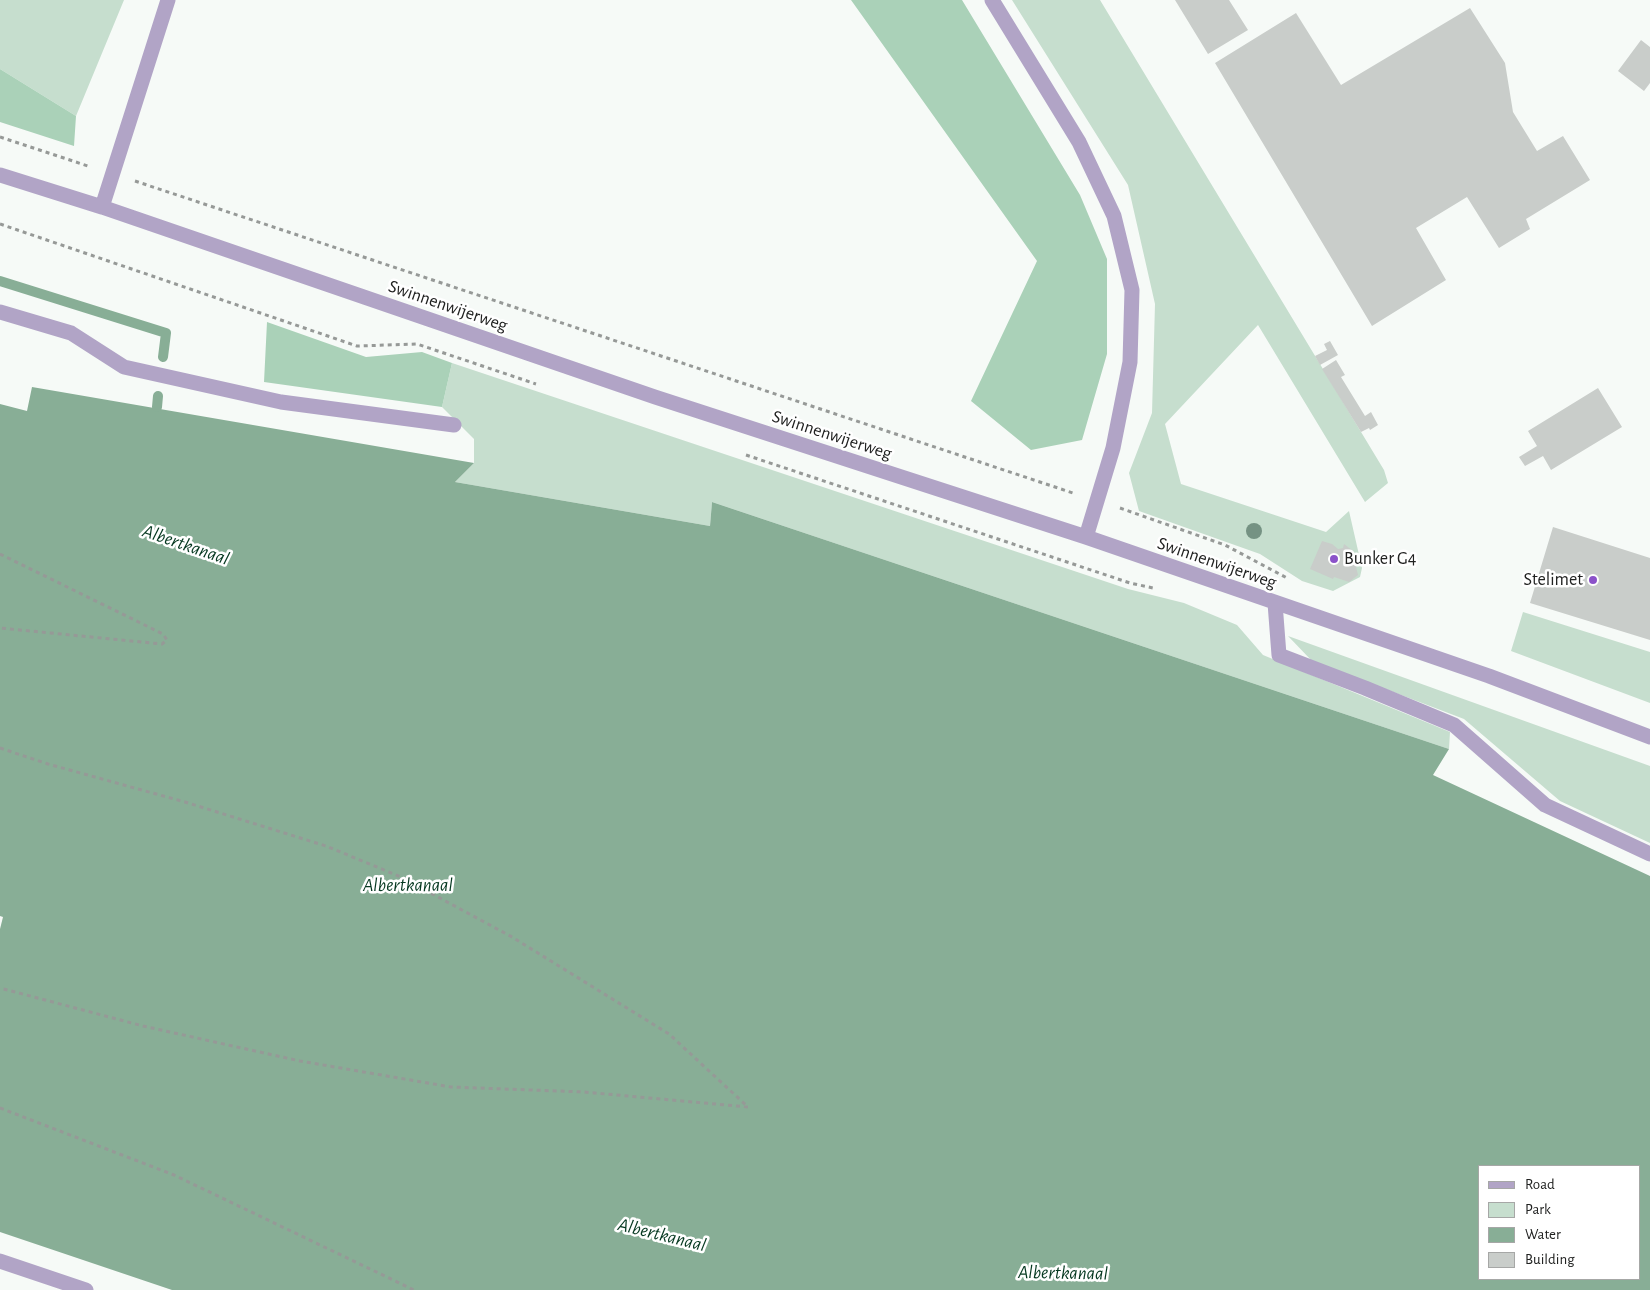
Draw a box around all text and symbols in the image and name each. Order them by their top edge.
street label: Swinnenwijerweg [386,276,510,336]
street label: Swinnenwijerweg [769,405,895,465]
water label: Albertkanaal [140,520,232,570]
street label: Swinnenwijerweg [1155,533,1279,593]
place label: Bunker G4 [1344,548,1416,570]
marker: Bunker G4 [1328,553,1340,565]
place label: Stelimet [1523,569,1583,591]
marker: Stelimet [1587,574,1599,586]
water label: Albertkanaal [363,874,453,896]
legend [1478,1165,1640,1280]
text: Road [1525,1177,1555,1192]
text: Park [1525,1202,1551,1217]
water label: Albertkanaal [616,1213,708,1257]
text: Water [1525,1227,1561,1242]
text: Building [1525,1252,1575,1267]
water label: Albertkanaal [1018,1261,1108,1285]

